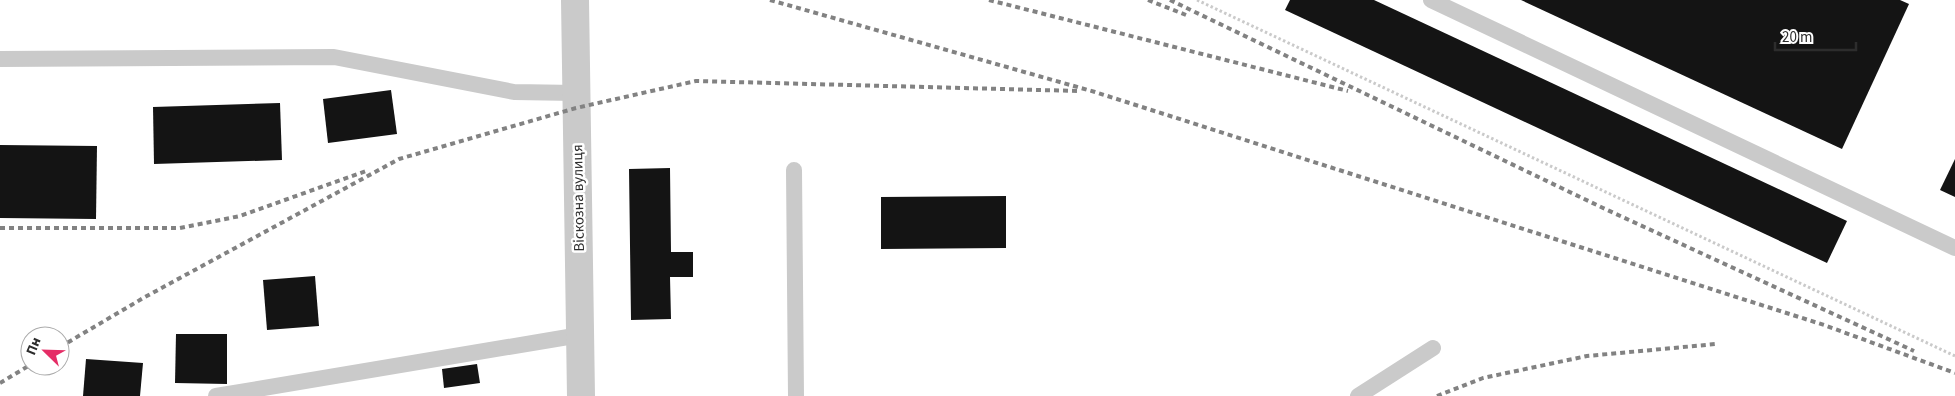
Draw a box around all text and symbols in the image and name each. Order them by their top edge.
scale bar [1775,20,1856,52]
text: 20 m [1782,27,1812,48]
street label: Віскозна вулиця [567,144,590,252]
north arrow [20,326,70,376]
text: Пн [21,334,47,358]

